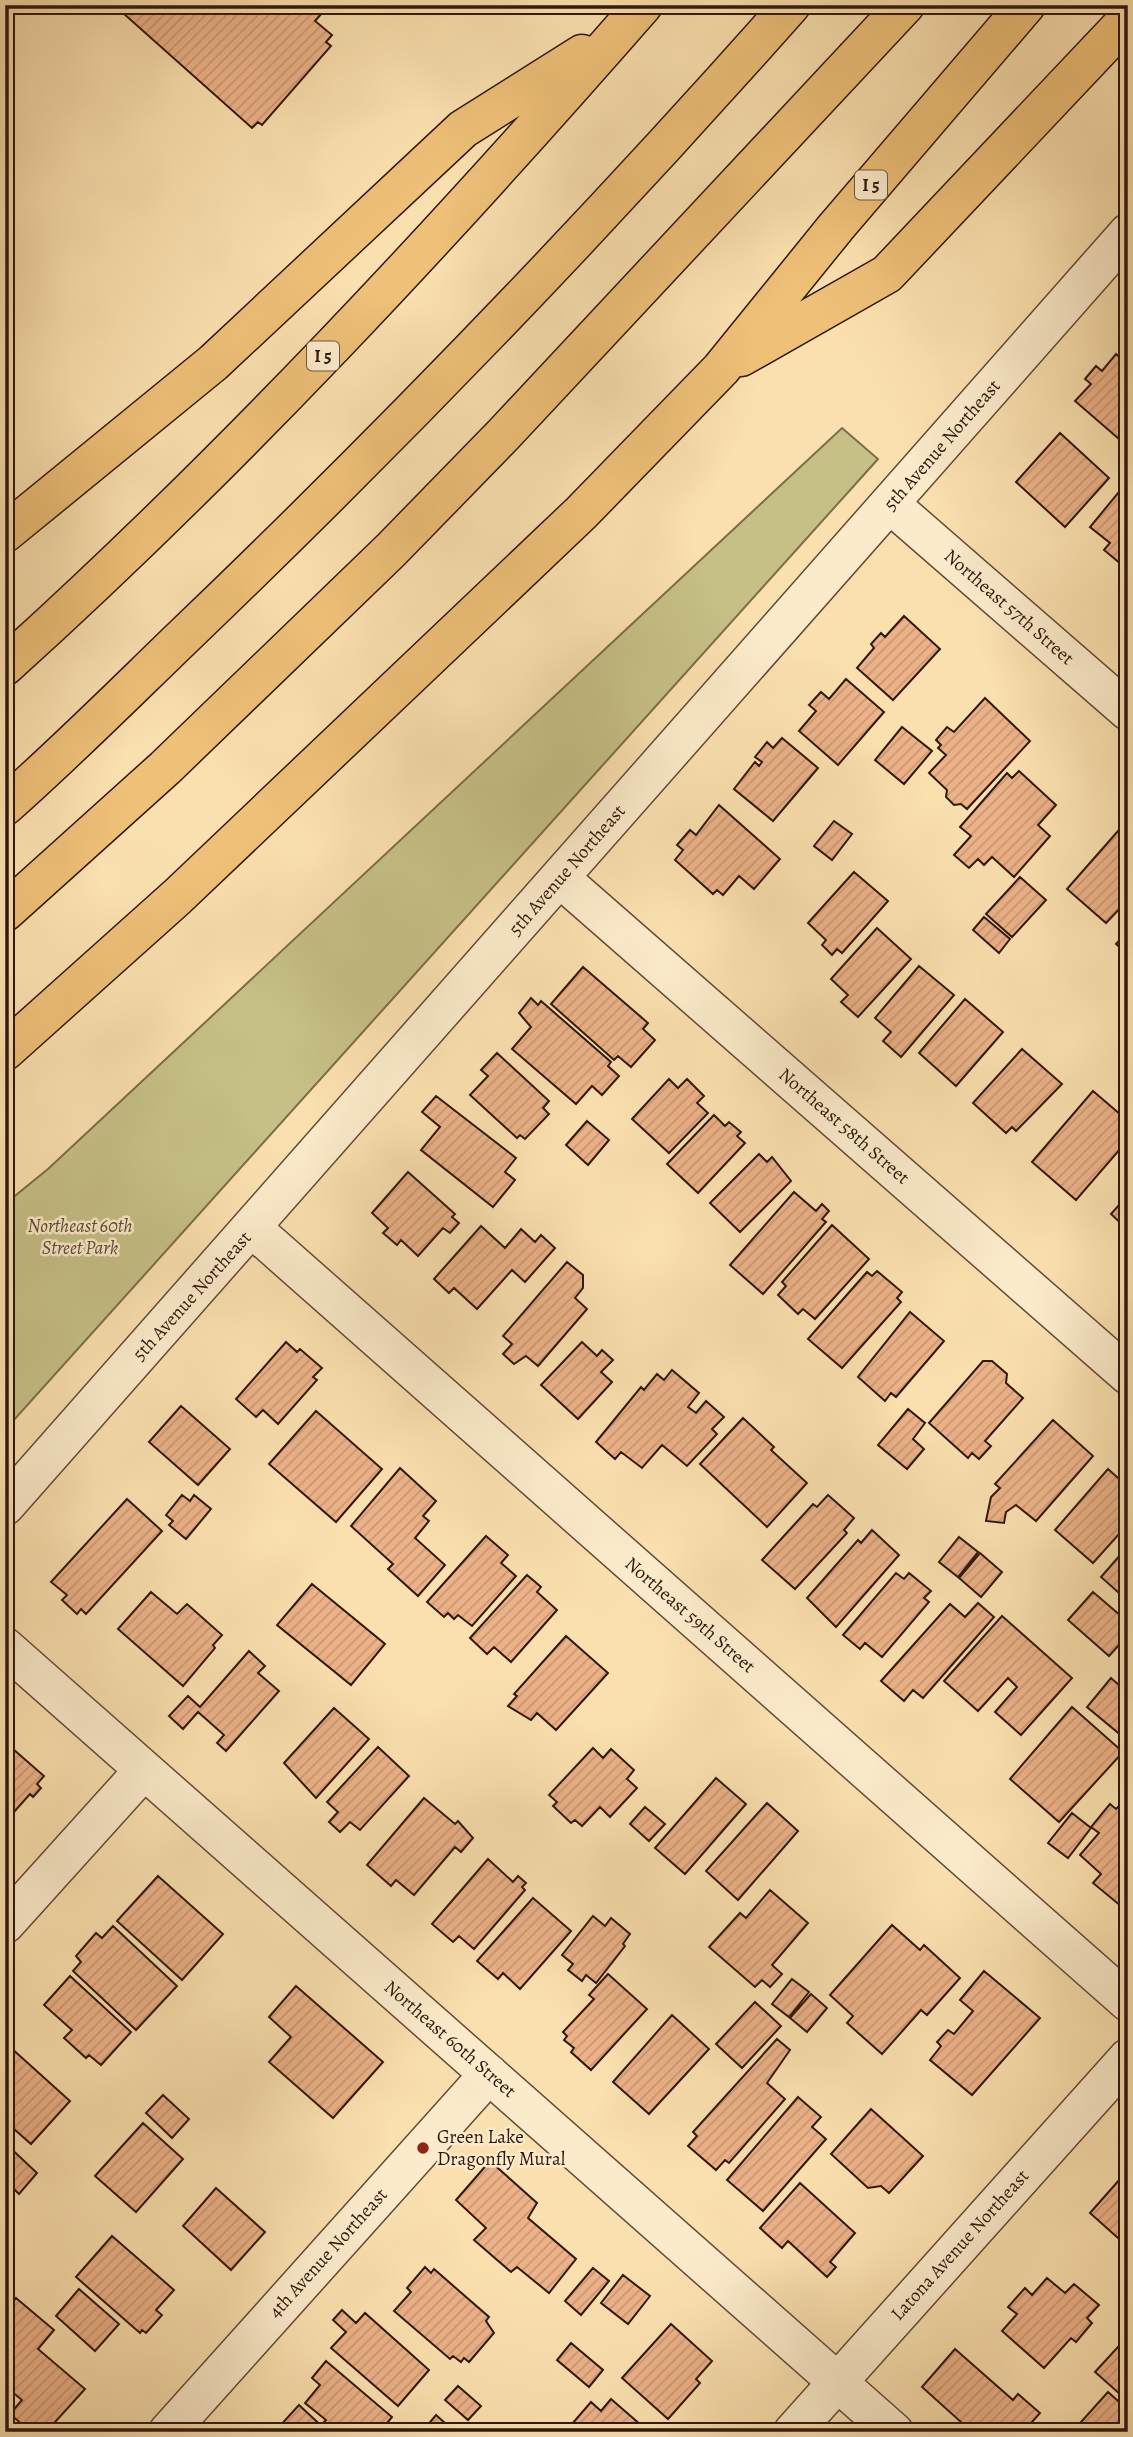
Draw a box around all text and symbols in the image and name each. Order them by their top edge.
road number: I 5 [855,170,887,200]
road number: I 5 [307,342,339,370]
street label: 5th Avenue Northeast [878,374,1006,516]
street label: Northeast 57th Street [938,543,1080,671]
street label: 5th Avenue Northeast [503,799,631,941]
street label: Northeast 58th Street [773,1062,915,1190]
park label: Northeast 60th Street Park [27,1213,133,1261]
street label: 5th Avenue Northeast [127,1225,257,1367]
street label: Northeast 59th Street [619,1551,761,1679]
street label: Northeast 60th Street [378,1974,522,2104]
place label: Green Lake Dragonfly Mural [437,2124,566,2172]
marker: Green Lake Dragonfly Mural [415,2140,431,2156]
street label: Latona Avenue Northeast [885,2164,1035,2326]
street label: 4th Avenue Northeast [263,2182,393,2324]

